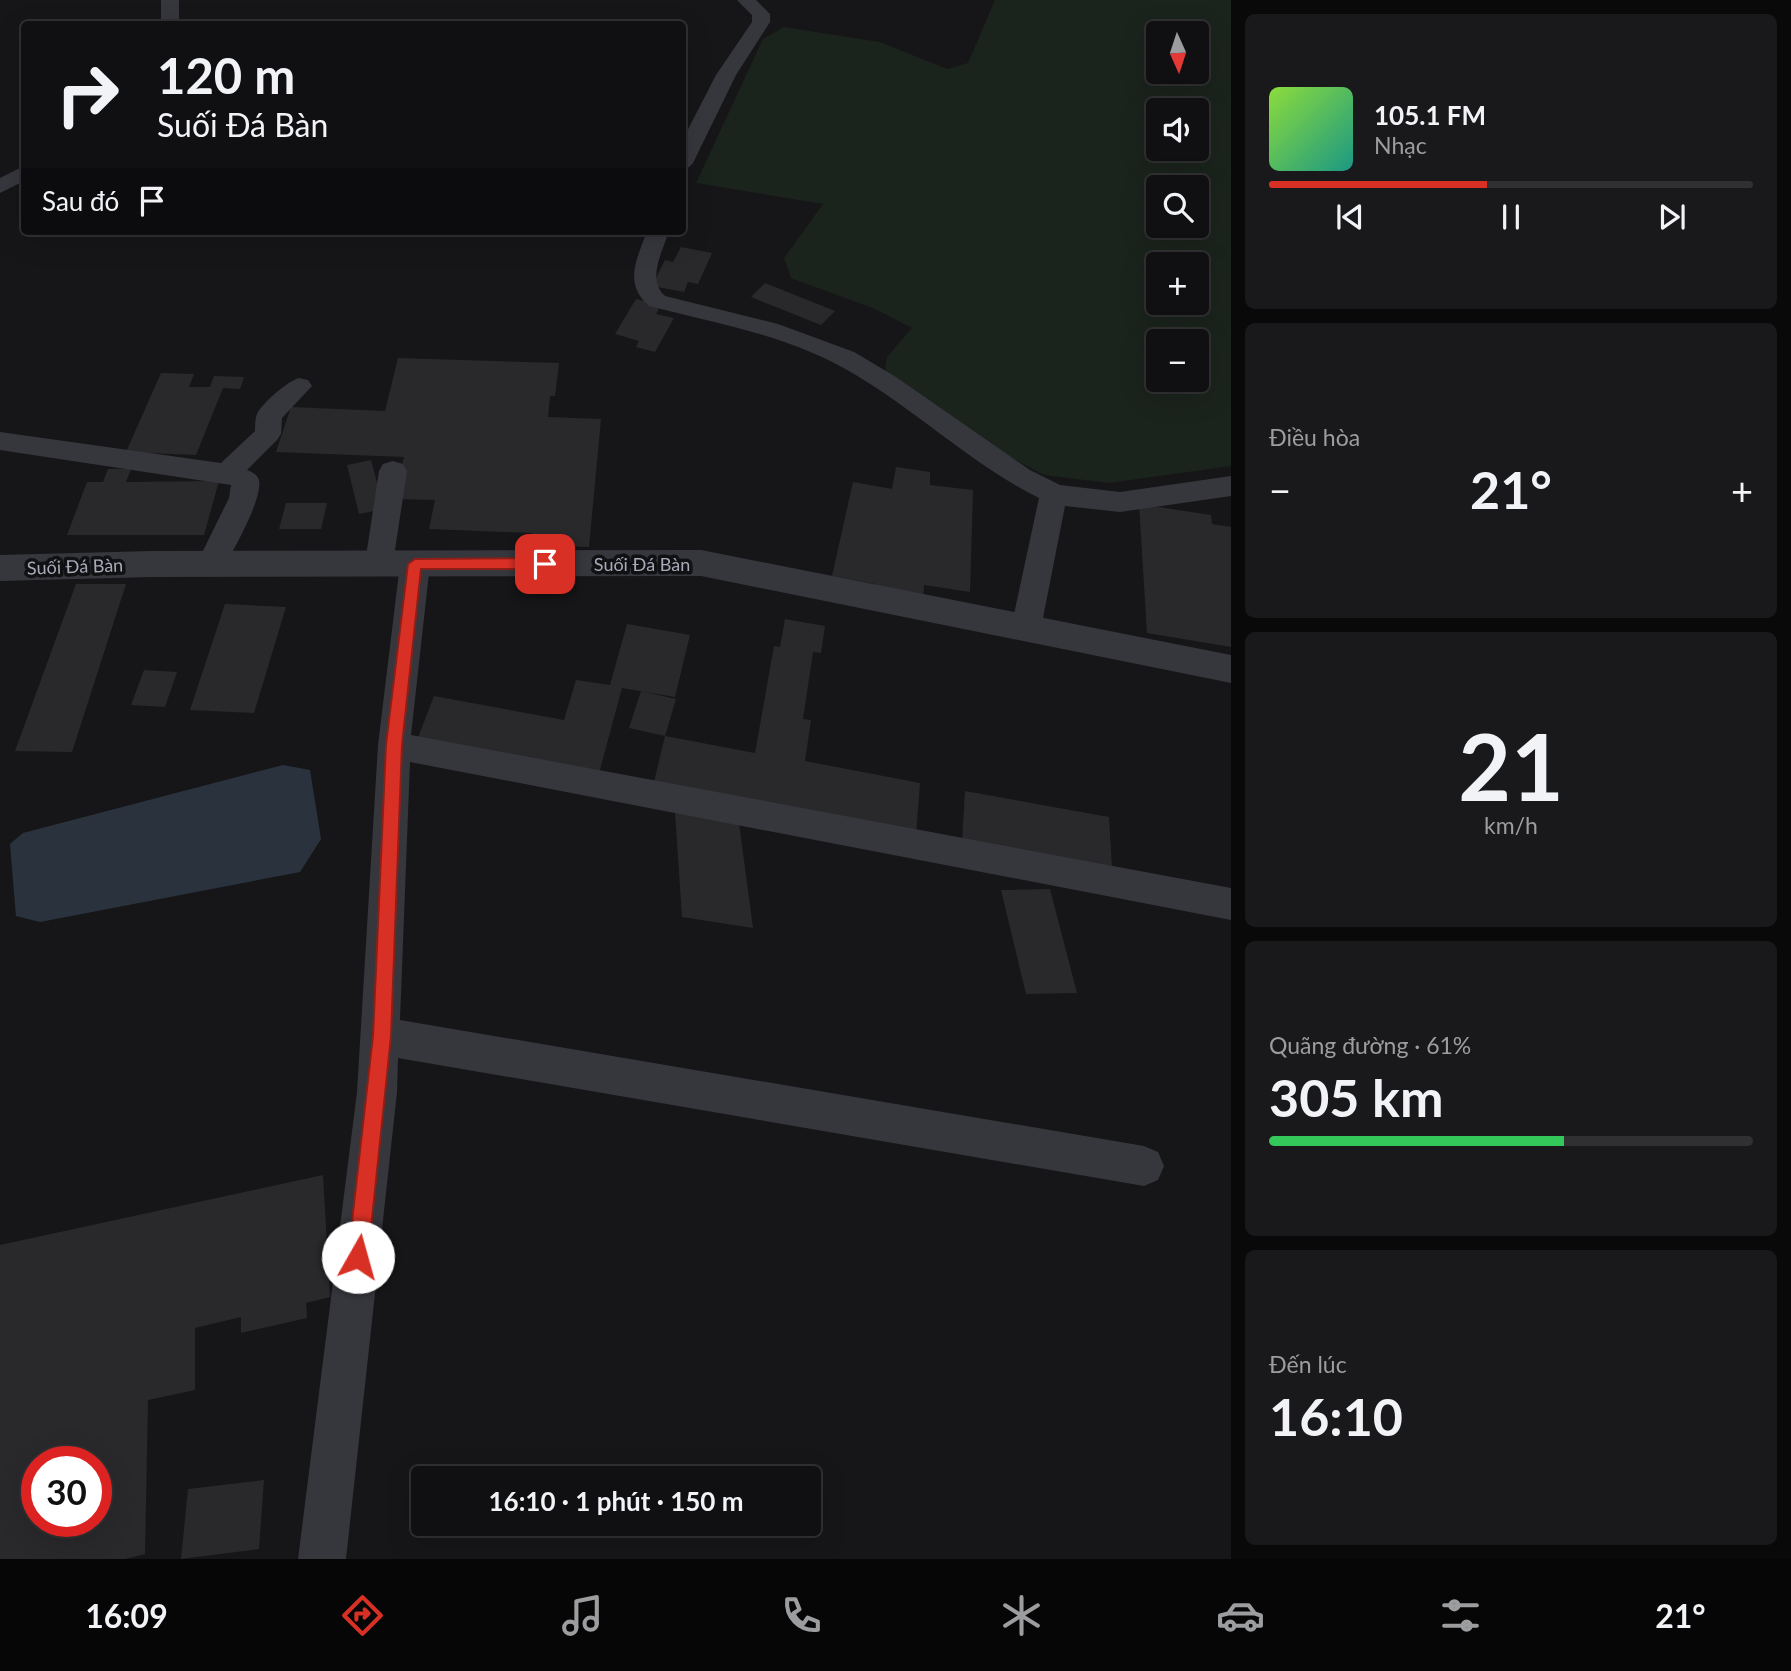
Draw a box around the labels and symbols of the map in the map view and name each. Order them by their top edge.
north arrow [1146,21,1209,84]
pin [515,534,575,594]
street label: Suối Đá Bàn [26,553,124,579]
street label: Suối Đá Bàn [594,553,690,575]
position arrow [321,1220,395,1294]
speed limit sign: 30 [21,1446,112,1537]

